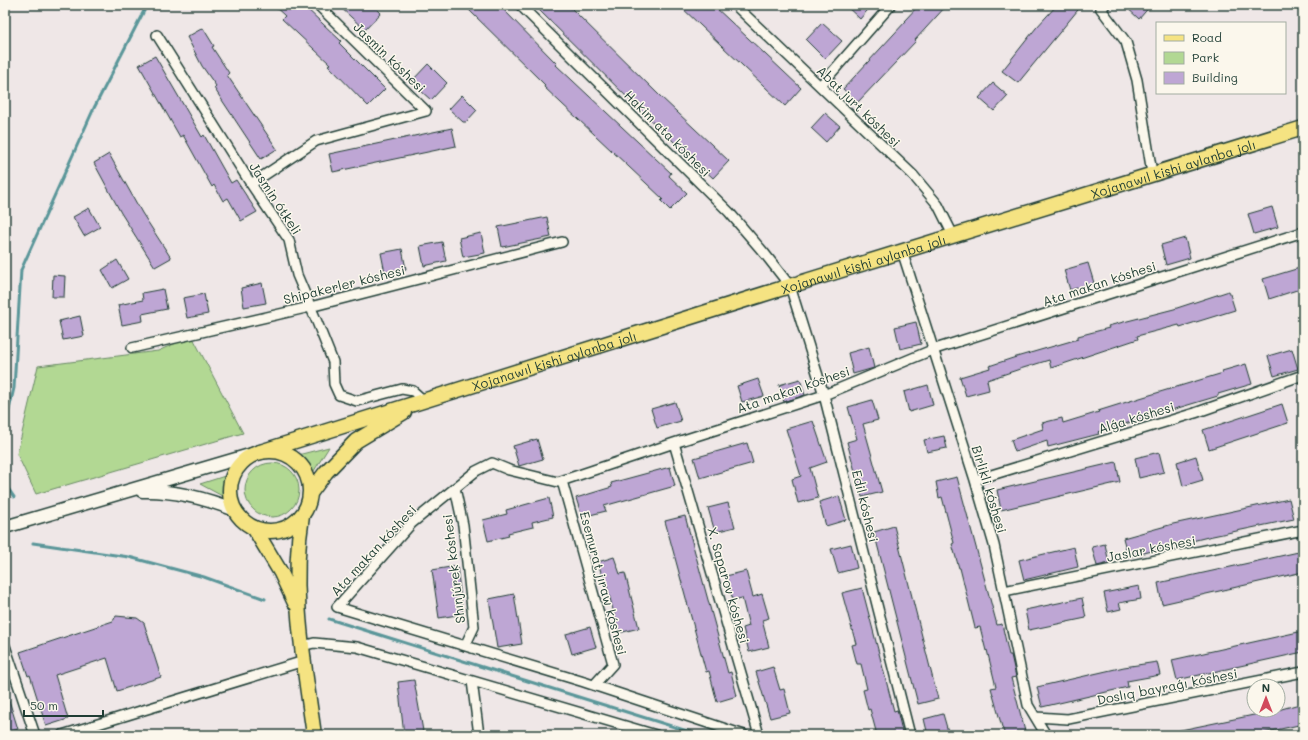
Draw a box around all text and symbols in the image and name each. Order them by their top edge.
street label: Jasmin kóshesi [350,18,430,96]
legend [1156,22,1286,94]
text: Road [1192,29,1222,45]
text: Park [1192,49,1219,65]
street label: Abat jurt kóshesi [814,62,904,150]
text: Building [1192,69,1238,85]
street label: Hakim ata kóshesi [621,86,715,180]
street label: Xojanawıl kishi aylanba jolı [1088,135,1258,201]
street label: Jasmin ótkeli [246,159,306,237]
street label: Xojanawıl kishi aylanba jolı [778,230,948,297]
street label: Ata makan kóshesi [1040,257,1158,309]
street label: Shipakerler kóshesi [281,261,407,307]
street label: Xojanawıl kishi aylanba jolı [469,326,639,394]
street label: Ata makan kóshesi [734,362,852,416]
street label: Alǵa kóshesi [1096,397,1176,437]
street label: Birlikli kóshesi [969,443,1011,535]
street label: Edil kóshesi [849,468,883,544]
street label: Ata makan kóshesi [326,501,420,599]
street label: Esemurat jıraw kóshesi [577,509,631,657]
street label: Shınjúrek kóshesi [438,514,468,624]
street label: X. Saparov kóshesi [704,525,754,645]
street label: Jaslar kóshesi [1105,531,1197,565]
street label: Doslıq bayraǵı kóshesi [1095,664,1239,708]
north arrow [1246,678,1286,718]
text: N [1262,680,1270,695]
scale bar [24,692,103,718]
text: 50 m [30,697,58,713]

